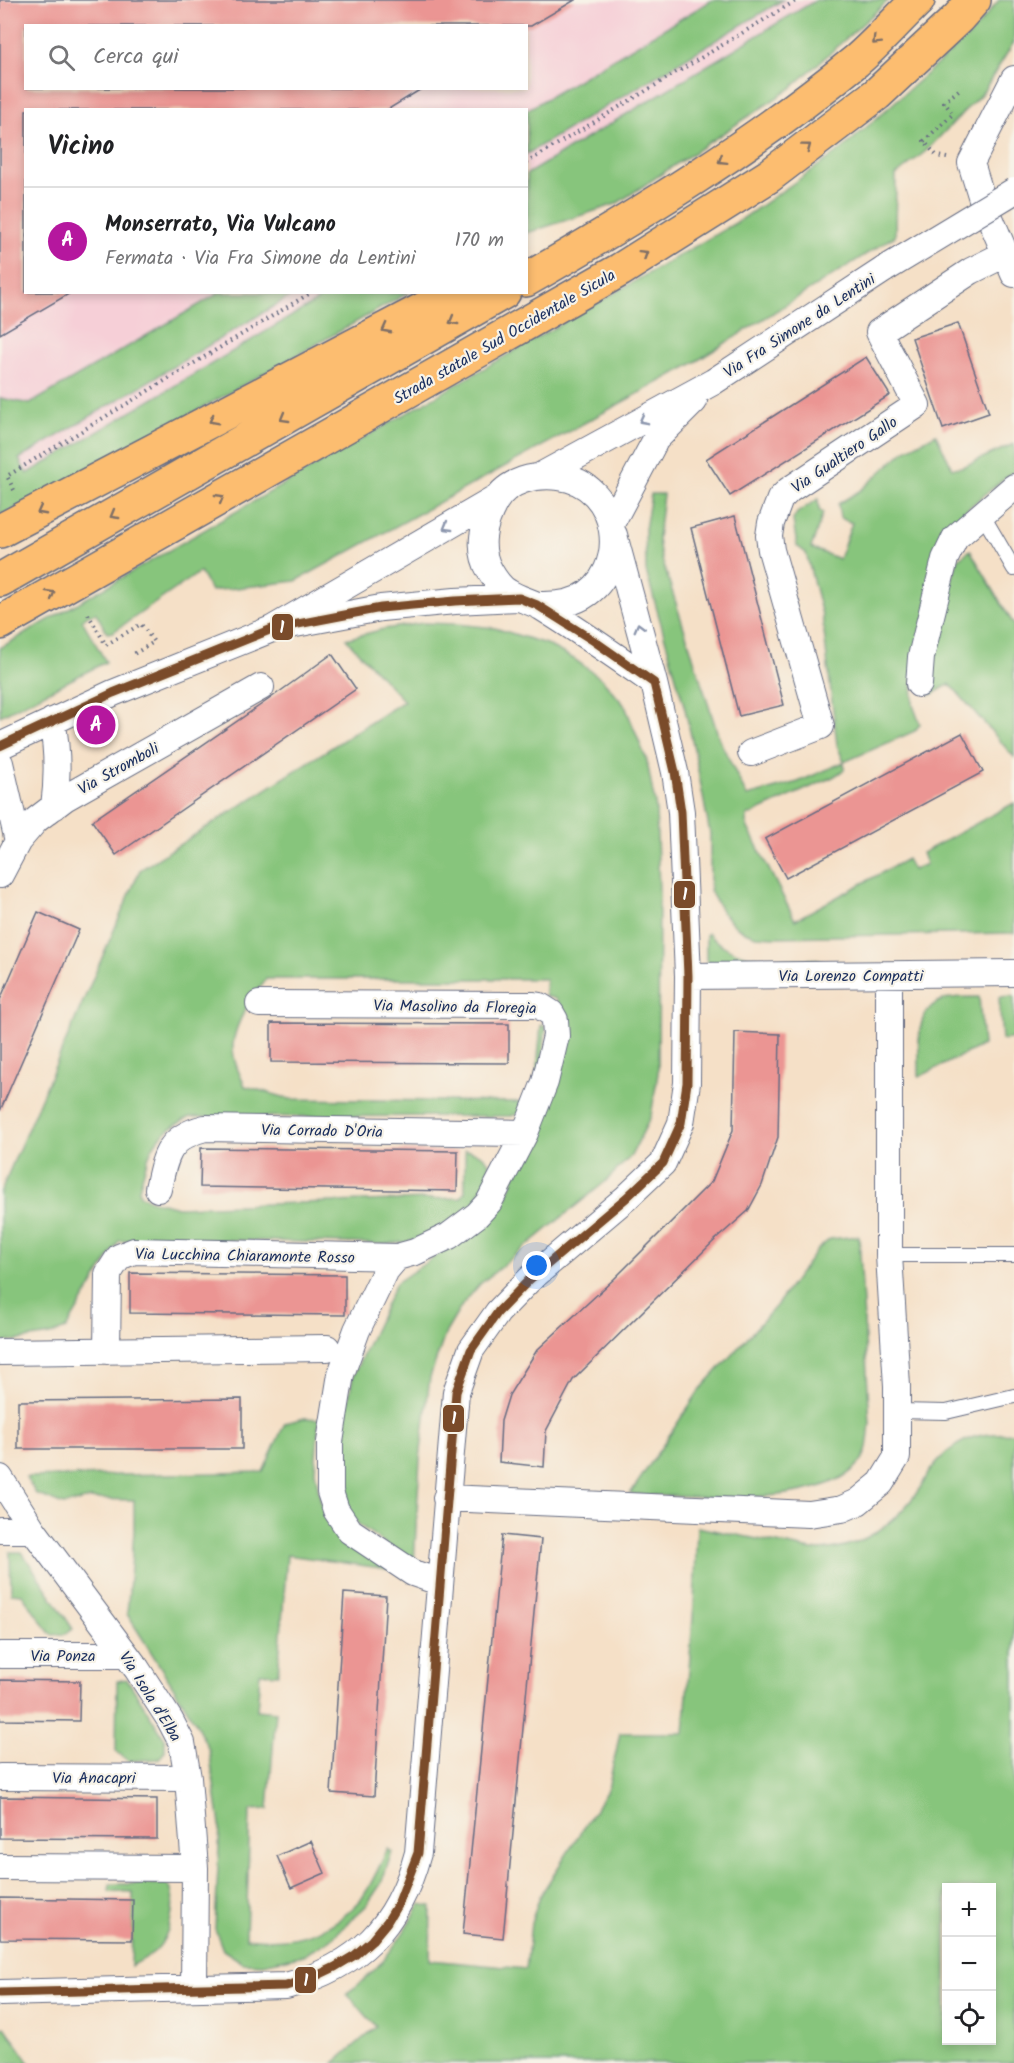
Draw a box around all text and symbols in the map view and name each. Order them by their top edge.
search box [24,24,528,90]
one-way arrow [873,34,883,45]
text: Cerca qui [93,40,179,75]
icon: search [45,41,78,74]
text: Vicino [48,126,114,168]
one-way arrow [800,144,811,155]
one-way arrow [718,153,728,165]
text: Monserrato, Via Vulcano [105,208,336,243]
text: A [61,225,74,257]
text: 170 m [455,225,504,257]
text: Fermata · Via Fra Simone da Lentini [105,243,415,275]
one-way arrow [638,250,648,262]
street label: Strada statale Sud Occidentale Sicula [389,263,621,411]
street label: Via Fra Simone da Lentini [719,267,882,385]
one-way arrow [449,314,459,326]
one-way arrow [381,322,392,333]
street label: Via Gualtiero Gallo [787,410,903,500]
one-way arrow [279,411,290,422]
one-way arrow [209,413,219,424]
one-way arrow [639,413,650,424]
one-way arrow [214,493,224,505]
one-way arrow [36,504,47,515]
one-way arrow [110,507,120,519]
one-way arrow [442,520,453,532]
one-way arrow [45,590,55,602]
line badge: 1 [271,613,294,641]
text: 1 [280,616,285,641]
one-way arrow [634,622,646,633]
pin: A [76,702,116,748]
street label: Via Stromboli [73,736,165,802]
line badge: 1 [673,880,696,909]
text: 1 [683,883,688,908]
street label: Via Lorenzo Compatti [779,964,925,989]
street label: Via Masolino da Floregia [373,994,537,1021]
street label: Via Corrado D'Oria [261,1118,383,1145]
street label: Via Lucchina Chiaramonte Rosso [135,1242,355,1271]
your location [522,1251,551,1280]
line badge: 1 [442,1404,465,1433]
text: 1 [452,1407,457,1432]
street label: Via Ponza [30,1644,96,1669]
street label: Via Isola d'Elba [112,1647,188,1747]
street label: Via Anacapri [52,1766,137,1791]
map controls [942,1883,996,2045]
button: + [942,1883,996,1937]
button: − [942,1937,996,1991]
line badge: 1 [294,1966,317,1994]
text: 1 [304,1969,309,1994]
button: locate [942,1991,996,2045]

